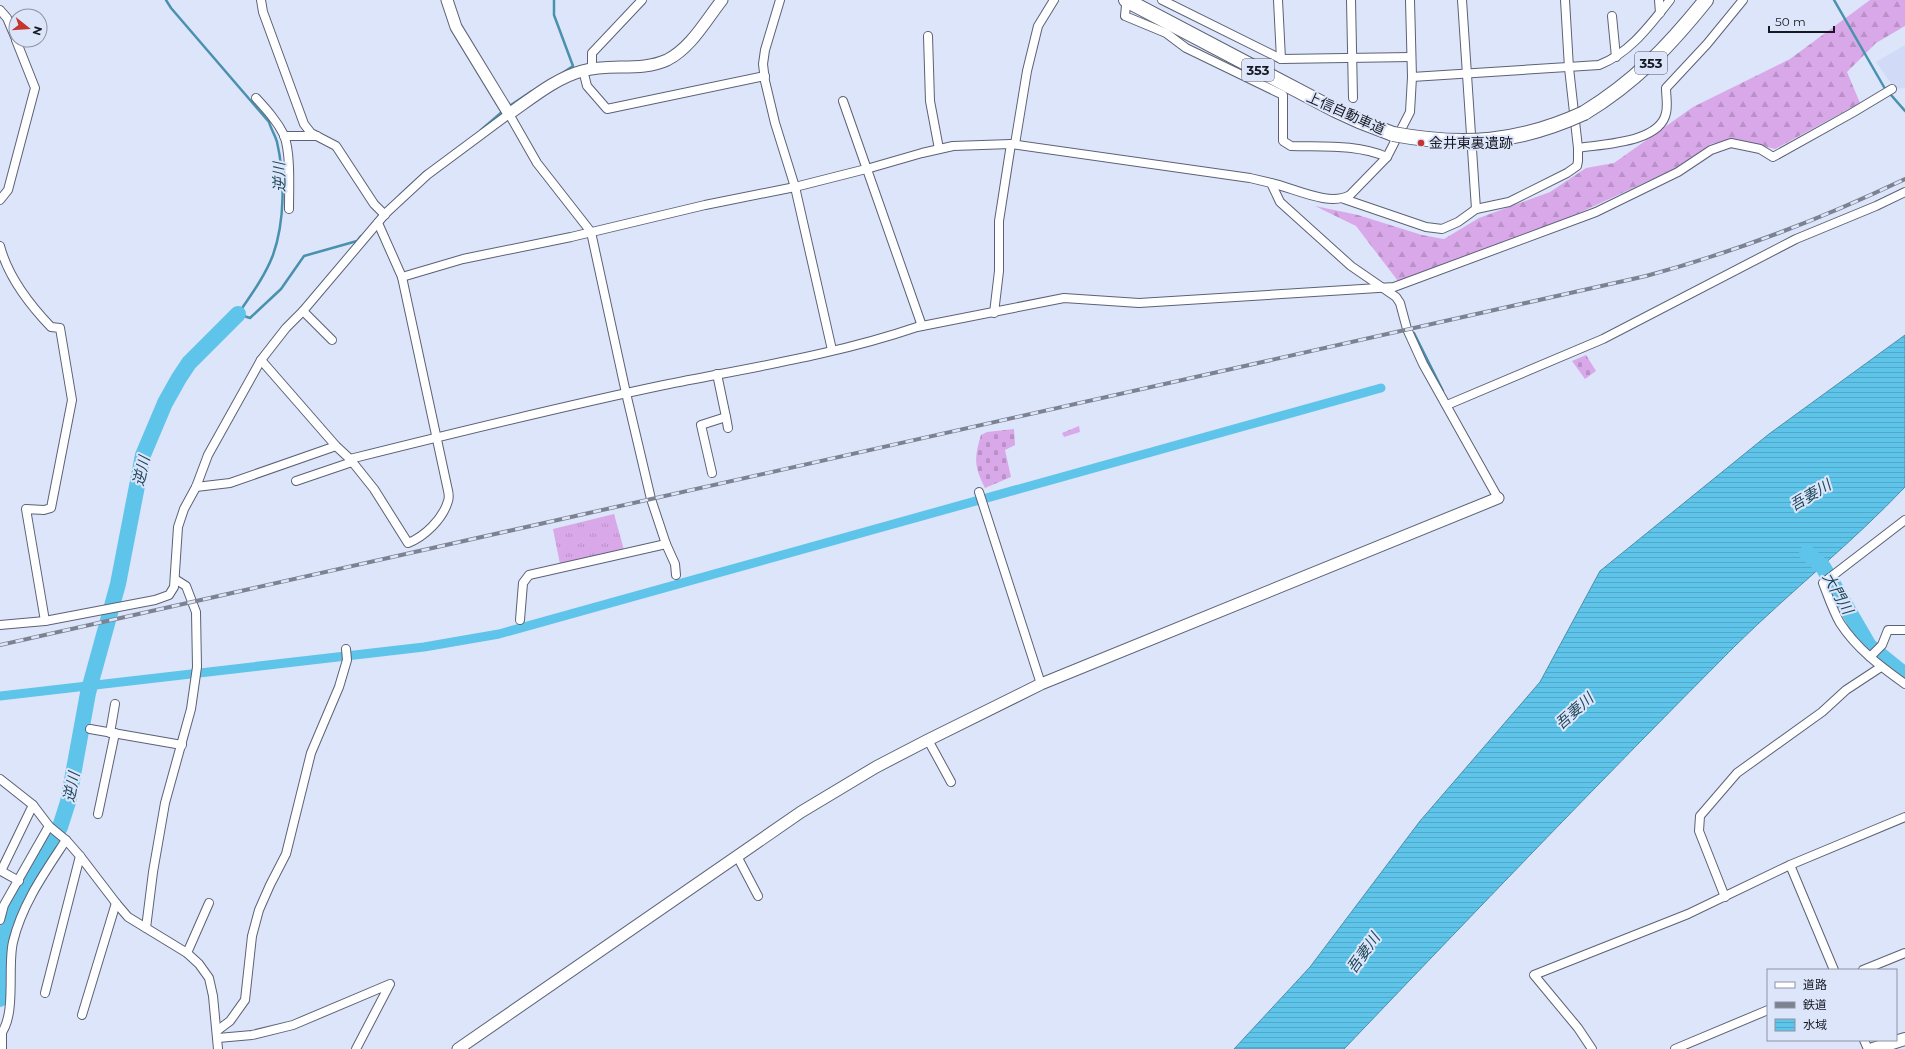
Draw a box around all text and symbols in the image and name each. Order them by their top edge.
north arrow [8,8,48,48]
scale bar [1769,8,1834,34]
text: 50 m [1775,14,1806,29]
text: N [30,25,46,37]
road number: 353 [1635,52,1667,74]
road number: 353 [1242,59,1274,81]
street label: 上信自動車道 [1304,88,1388,138]
place label: 金井東裏遺跡 [1429,134,1513,152]
marker: 金井東裏遺跡 [1416,138,1426,148]
water label: 逆川 [269,160,289,192]
water label: 逆川 [128,452,154,488]
water label: 吾妻川 [1786,474,1836,515]
water label: 大門川 [1819,569,1858,619]
water label: 吾妻川 [1551,688,1599,733]
water label: 逆川 [59,769,84,804]
water label: 吾妻川 [1342,927,1385,977]
legend [1767,969,1897,1041]
text: 道路 [1803,977,1827,992]
text: 鉄道 [1803,997,1827,1012]
text: 水域 [1803,1017,1827,1032]

